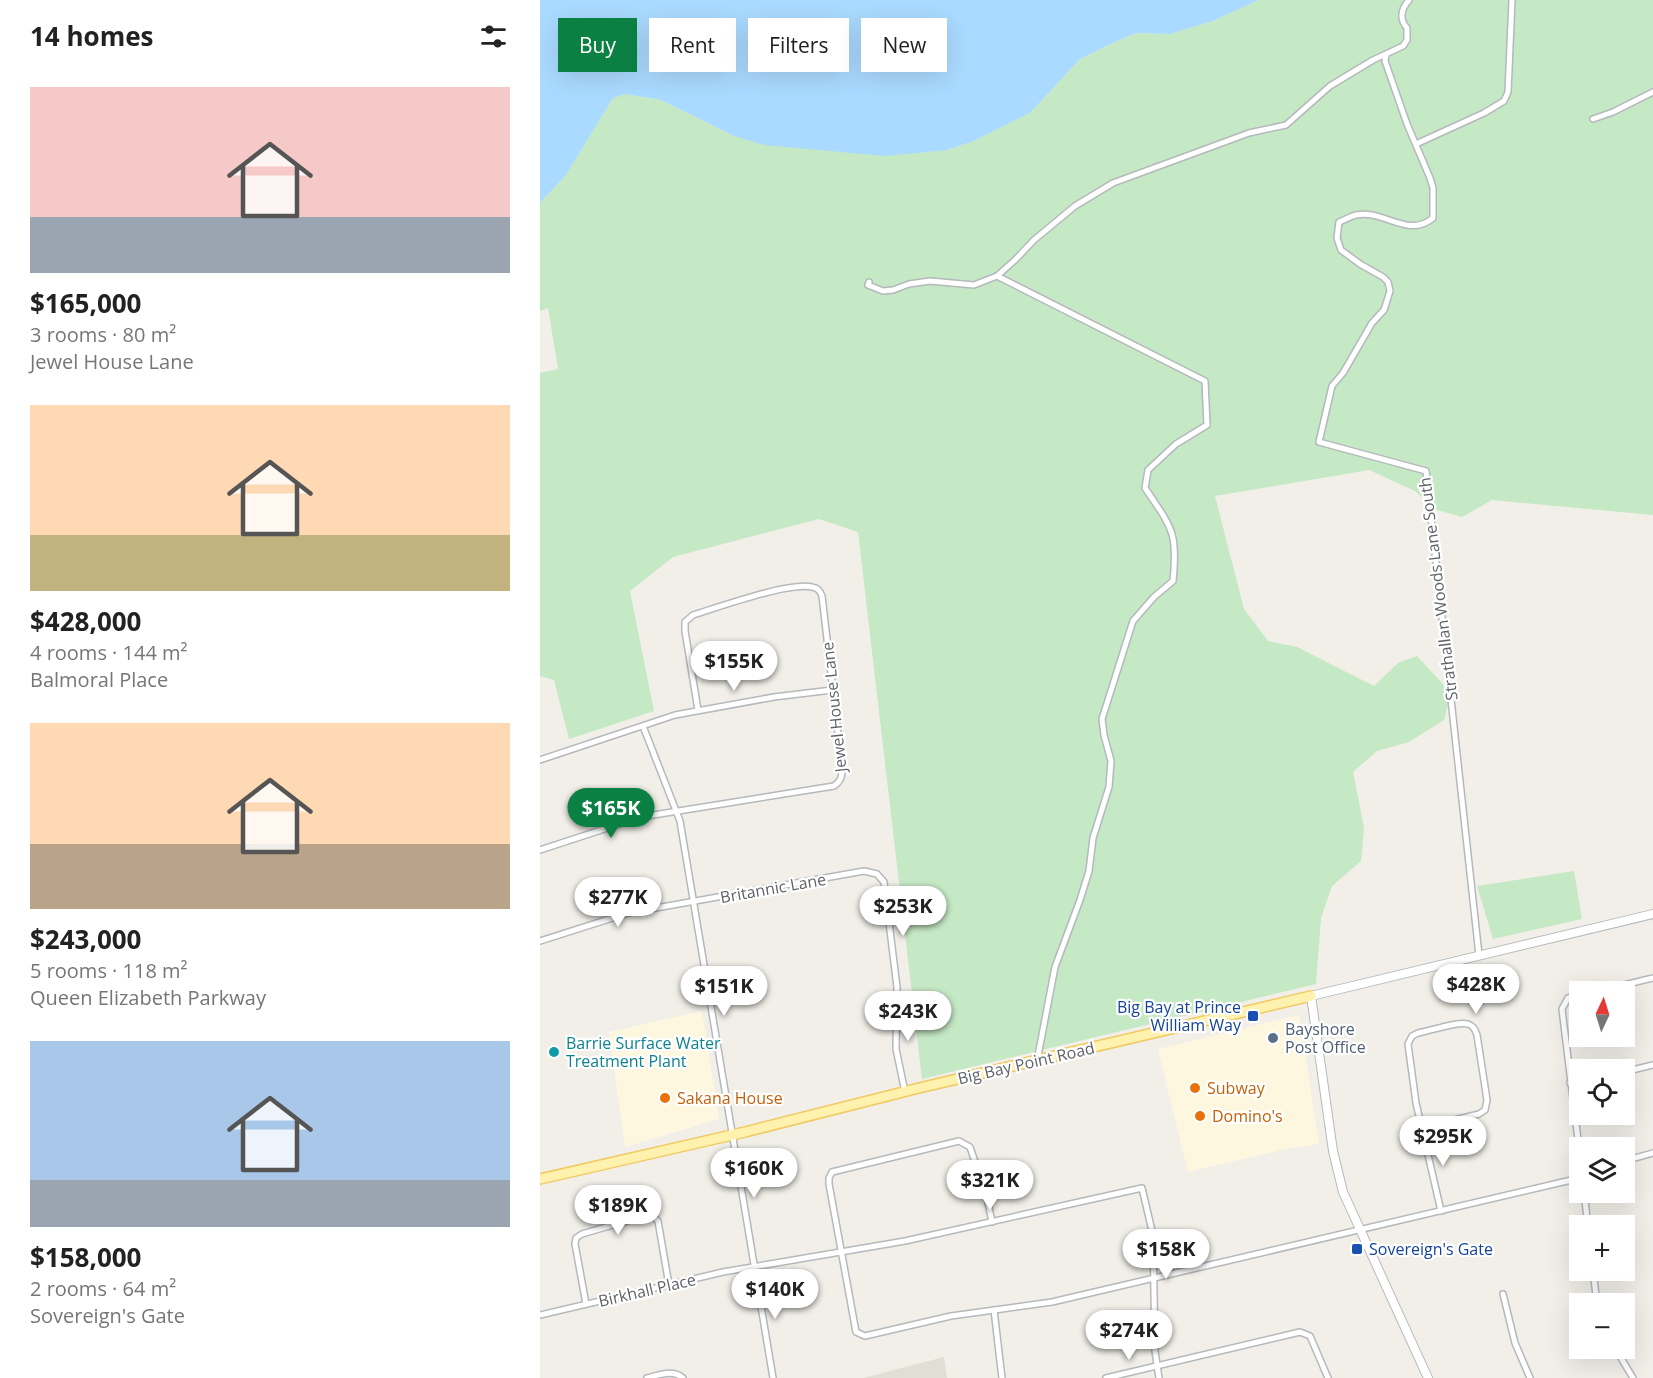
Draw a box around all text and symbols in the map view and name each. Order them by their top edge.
text: 14 homes [30,18,154,54]
chip: Buy [558,18,637,72]
chip: Rent [649,18,736,72]
chip: Filters [748,18,849,72]
chip: New [861,18,947,72]
icon: filters [477,20,510,53]
icon: home [216,126,324,234]
text: $165,000 [30,285,141,321]
text: 3 rooms · 80 m² [30,321,176,348]
text: Jewel House Lane [30,348,194,375]
icon: home [216,444,324,552]
street label: Strathallan Woods Lane South [1413,476,1463,702]
text: $428,000 [30,603,141,639]
text: 4 rooms · 144 m² [30,639,188,666]
pin: $155K [692,641,776,692]
street label: Jewel House Lane [816,641,852,775]
text: $155K [704,647,764,674]
text: Balmoral Place [30,666,168,693]
icon: home [216,762,324,870]
pin: $165K [569,788,653,839]
text: $165K [581,794,641,821]
street label: Britannic Lane [718,868,828,908]
pin: $277K [576,877,660,928]
text: $277K [588,883,648,910]
pin: $253K [861,886,945,937]
text: $253K [873,892,933,919]
text: $243,000 [30,921,141,957]
text: 5 rooms · 118 m² [30,957,188,984]
pin: $428K [1434,964,1518,1015]
pin: $151K [682,966,766,1017]
text: $428K [1446,970,1506,997]
text: $151K [694,972,754,999]
north arrow [1569,981,1635,1047]
map controls [1569,981,1635,1359]
text: Queen Elizabeth Parkway [30,984,266,1011]
pin: $243K [866,991,950,1042]
place label: Big Bay at Prince William Way [1117,996,1242,1036]
text: $243K [878,997,938,1024]
marker: Big Bay at Prince William Way [1246,1009,1260,1023]
place label: Bayshore Post Office [1285,1018,1366,1058]
marker: Bayshore Post Office [1266,1031,1280,1045]
place label: Barrie Surface Water Treatment Plant [566,1032,721,1072]
street label: Big Bay Point Road [955,1037,1097,1089]
marker: Barrie Surface Water Treatment Plant [547,1045,561,1059]
button: locate [1569,1059,1635,1125]
place label: Subway [1207,1077,1266,1099]
icon: home [216,1080,324,1188]
marker: Subway [1188,1081,1202,1095]
place label: Sakana House [677,1087,783,1109]
marker: Sakana House [658,1091,672,1105]
place label: Domino's [1212,1105,1283,1127]
marker: Domino's [1193,1109,1207,1123]
pin: $295K [1401,1116,1485,1167]
text: $295K [1413,1122,1473,1149]
button: layers [1569,1137,1635,1203]
pin: $160K [712,1148,796,1199]
text: $160K [724,1154,784,1181]
pin: $321K [948,1160,1032,1211]
text: $321K [960,1166,1020,1193]
pin: $189K [576,1185,660,1236]
text: $189K [588,1191,648,1218]
button: + [1569,1215,1635,1281]
pin: $158K [1124,1229,1208,1280]
text: $158K [1136,1235,1196,1262]
place label: Sovereign's Gate [1369,1238,1493,1260]
text: $158,000 [30,1239,141,1275]
marker: Sovereign's Gate [1350,1242,1364,1256]
street label: Birkhall Place [596,1268,698,1312]
pin: $140K [733,1269,817,1320]
text: 2 rooms · 64 m² [30,1275,176,1302]
text: $140K [745,1275,805,1302]
button: − [1569,1293,1635,1359]
text: Sovereign's Gate [30,1302,185,1329]
pin: $274K [1087,1310,1171,1361]
text: $274K [1099,1316,1159,1343]

